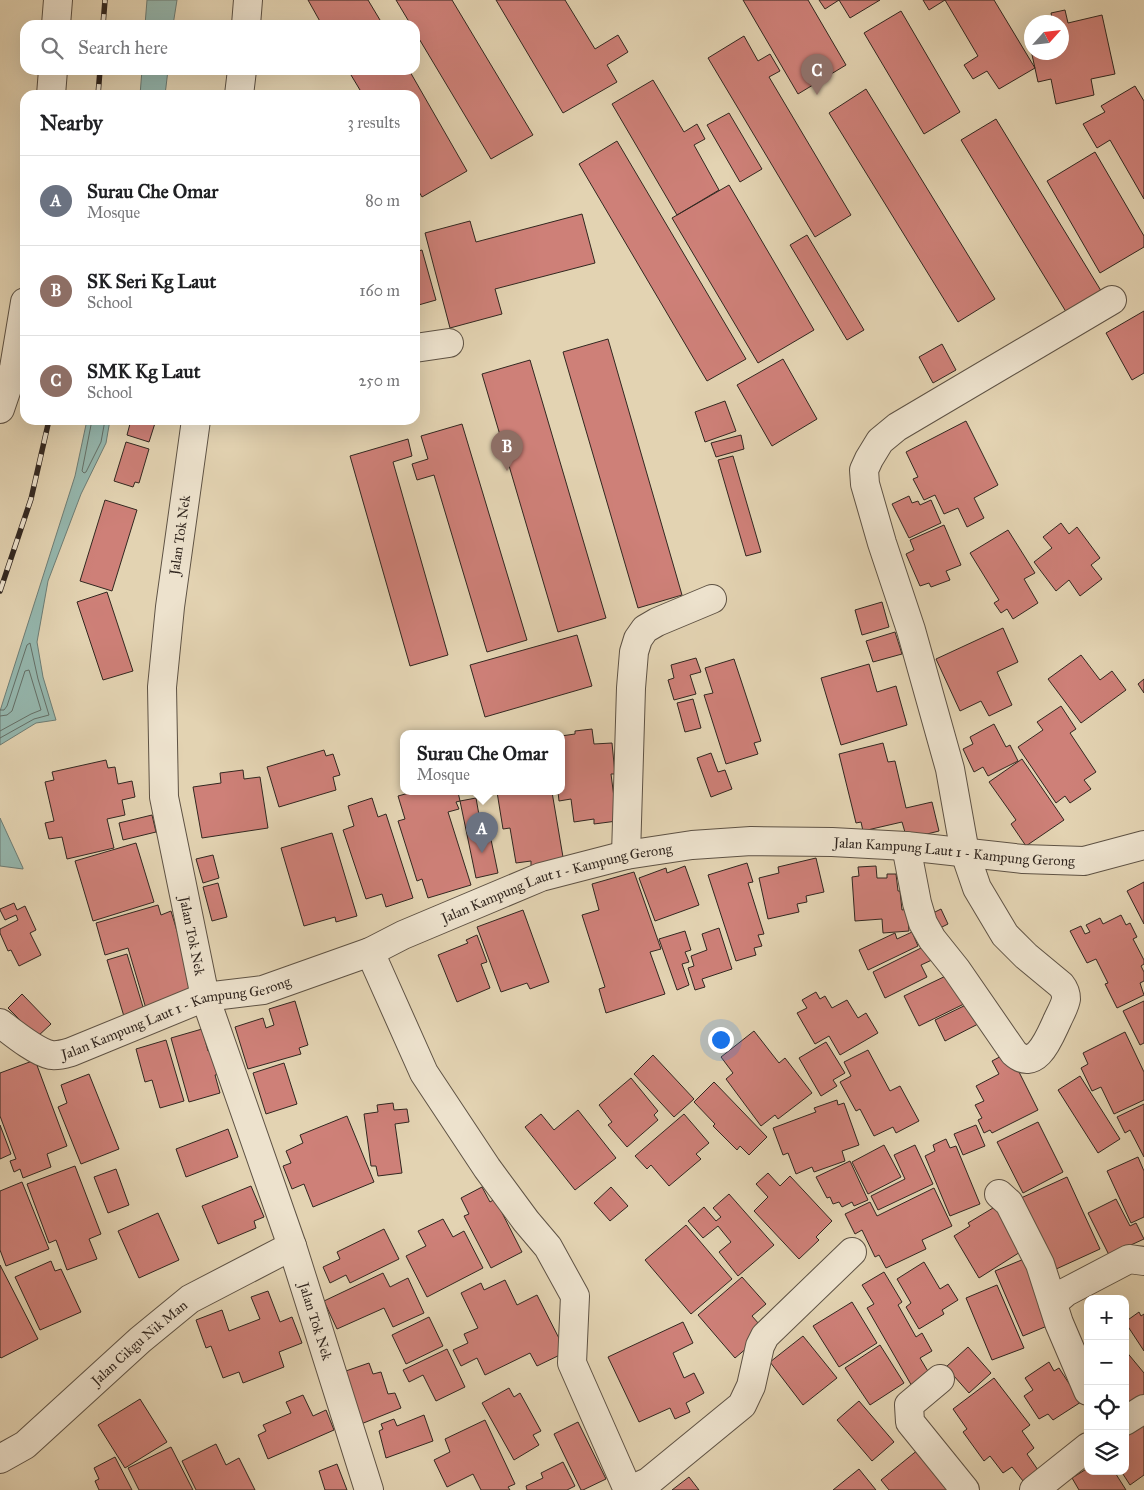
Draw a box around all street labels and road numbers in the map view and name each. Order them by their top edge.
street label: Jalan Tok Nek [166,493,195,578]
street label: Jalan Kampung Laut 1 - Kampung Gerong [831,834,1075,869]
street label: Jalan Kampung Laut 1 - Kampung Gerong [437,840,674,928]
street label: Jalan Tok Nek [175,893,209,978]
street label: Jalan Kampung Laut 1 - Kampung Gerong [57,972,293,1064]
street label: Jalan Tok Nek [294,1278,336,1363]
street label: Jalan Cikgu Nik Man [86,1296,191,1391]

